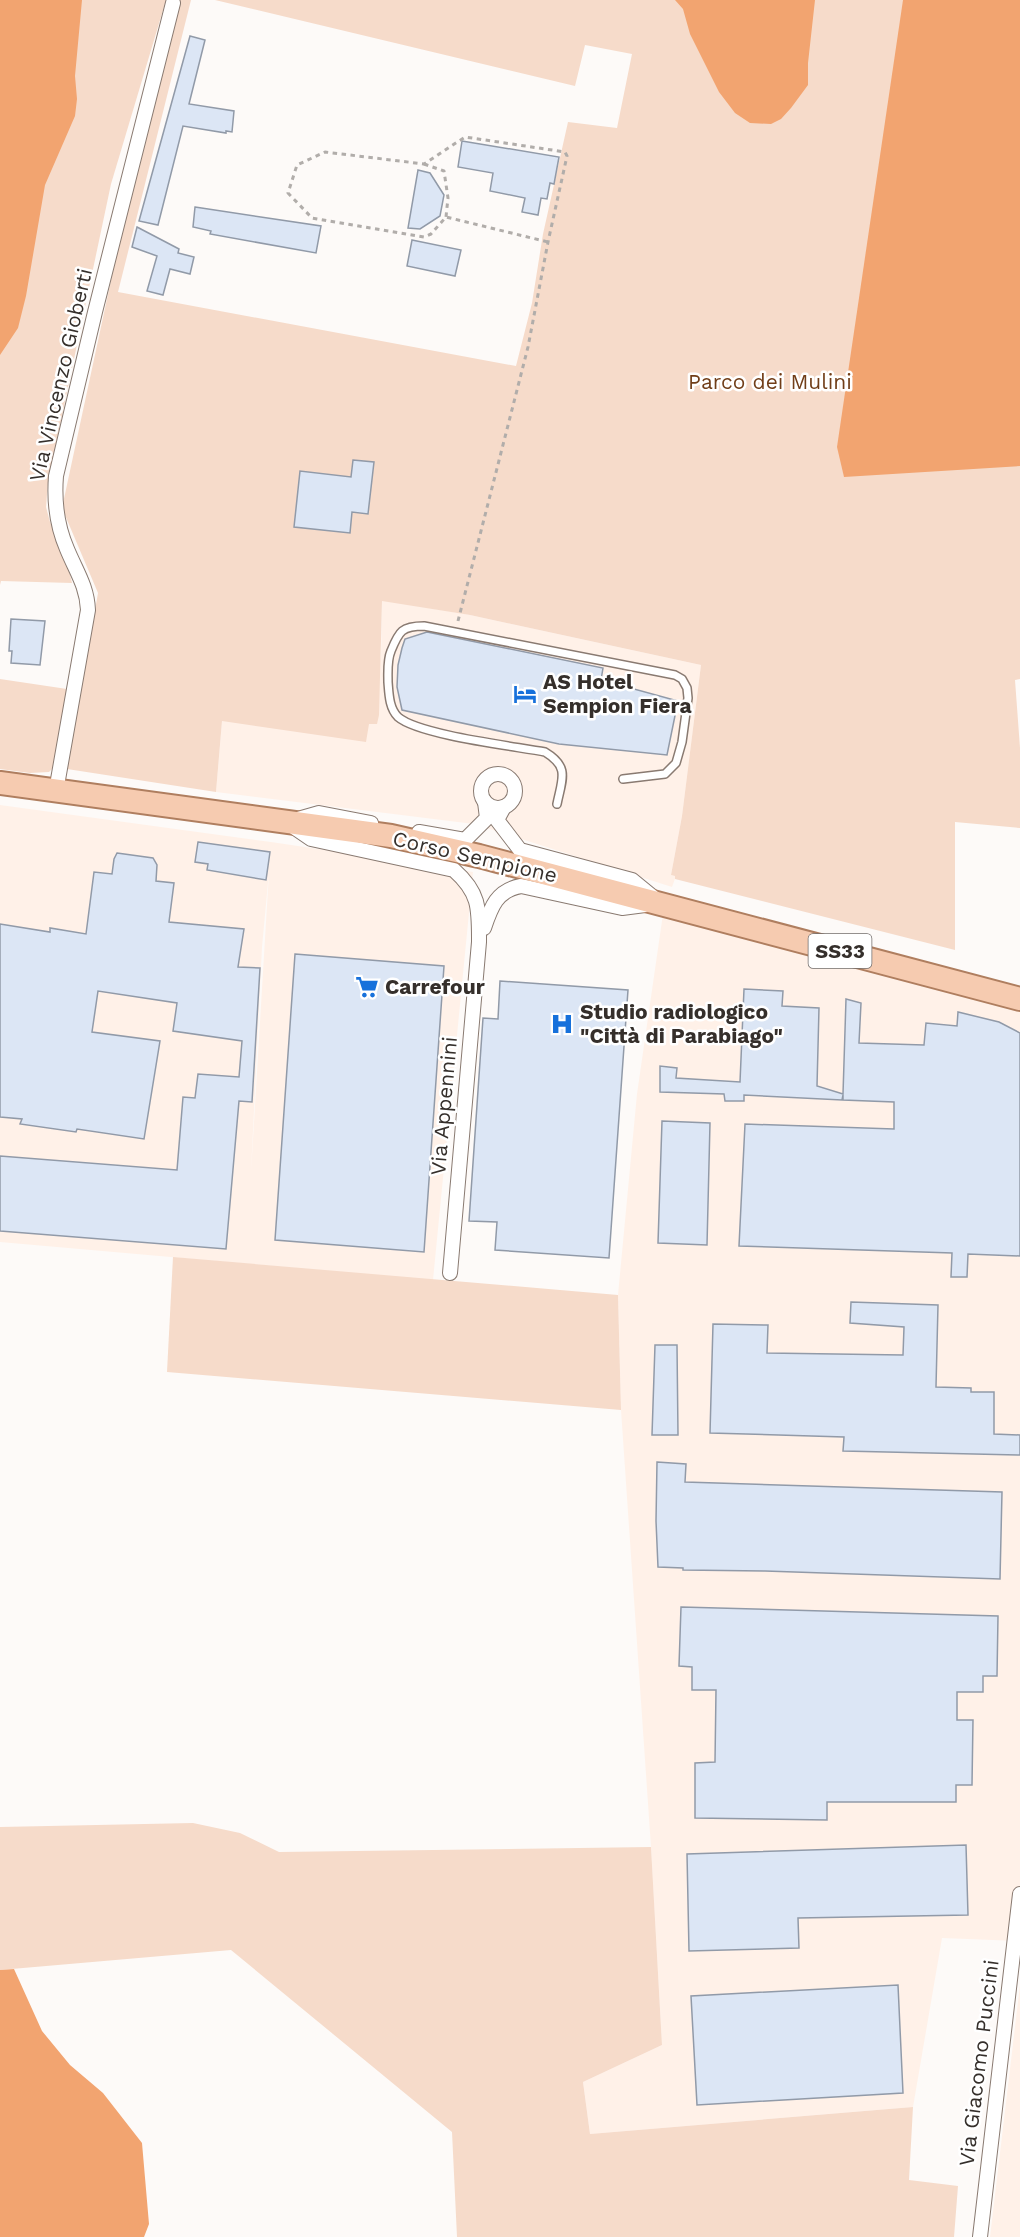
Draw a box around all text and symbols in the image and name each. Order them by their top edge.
street label: Via Vincenzo Gioberti [24,266,97,484]
park label: Parco dei Mulini [688,369,852,394]
place label: AS Hotel Sempion Fiera [543,669,692,718]
hotel icon: AS Hotel Sempion Fiera [512,681,538,707]
street label: Corso Sempione [390,825,560,888]
road number: SS33 [808,934,872,968]
supermarket icon: Carrefour [354,974,380,1000]
place label: Carrefour [385,974,485,999]
place label: Studio radiologico "Città di Parabiago" [580,999,783,1048]
hospital icon: Studio radiologico "Città di Parabiago" [549,1011,575,1037]
street label: Via Appennini [425,1035,462,1176]
street label: Via Giacomo Puccini [953,1958,1004,2168]

